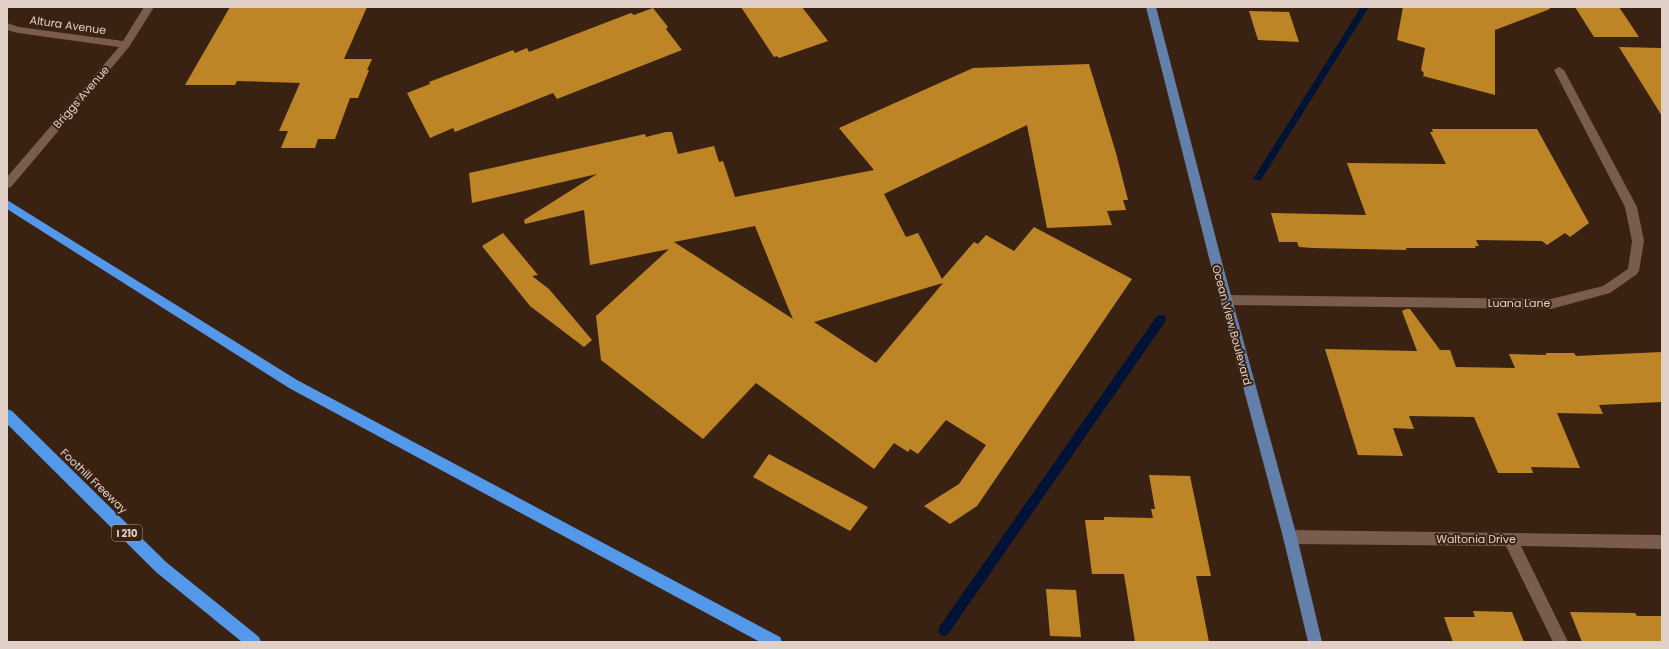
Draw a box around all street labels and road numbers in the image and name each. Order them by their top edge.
street label: Altura Avenue [29,12,107,38]
street label: Briggs Avenue [49,62,113,132]
street label: Ocean View Boulevard [1208,263,1256,387]
street label: Luana Lane [1488,295,1551,311]
street label: Foothill Freeway [57,445,132,518]
road number: I 210 [112,525,142,541]
street label: Waltonia Drive [1436,531,1516,547]

